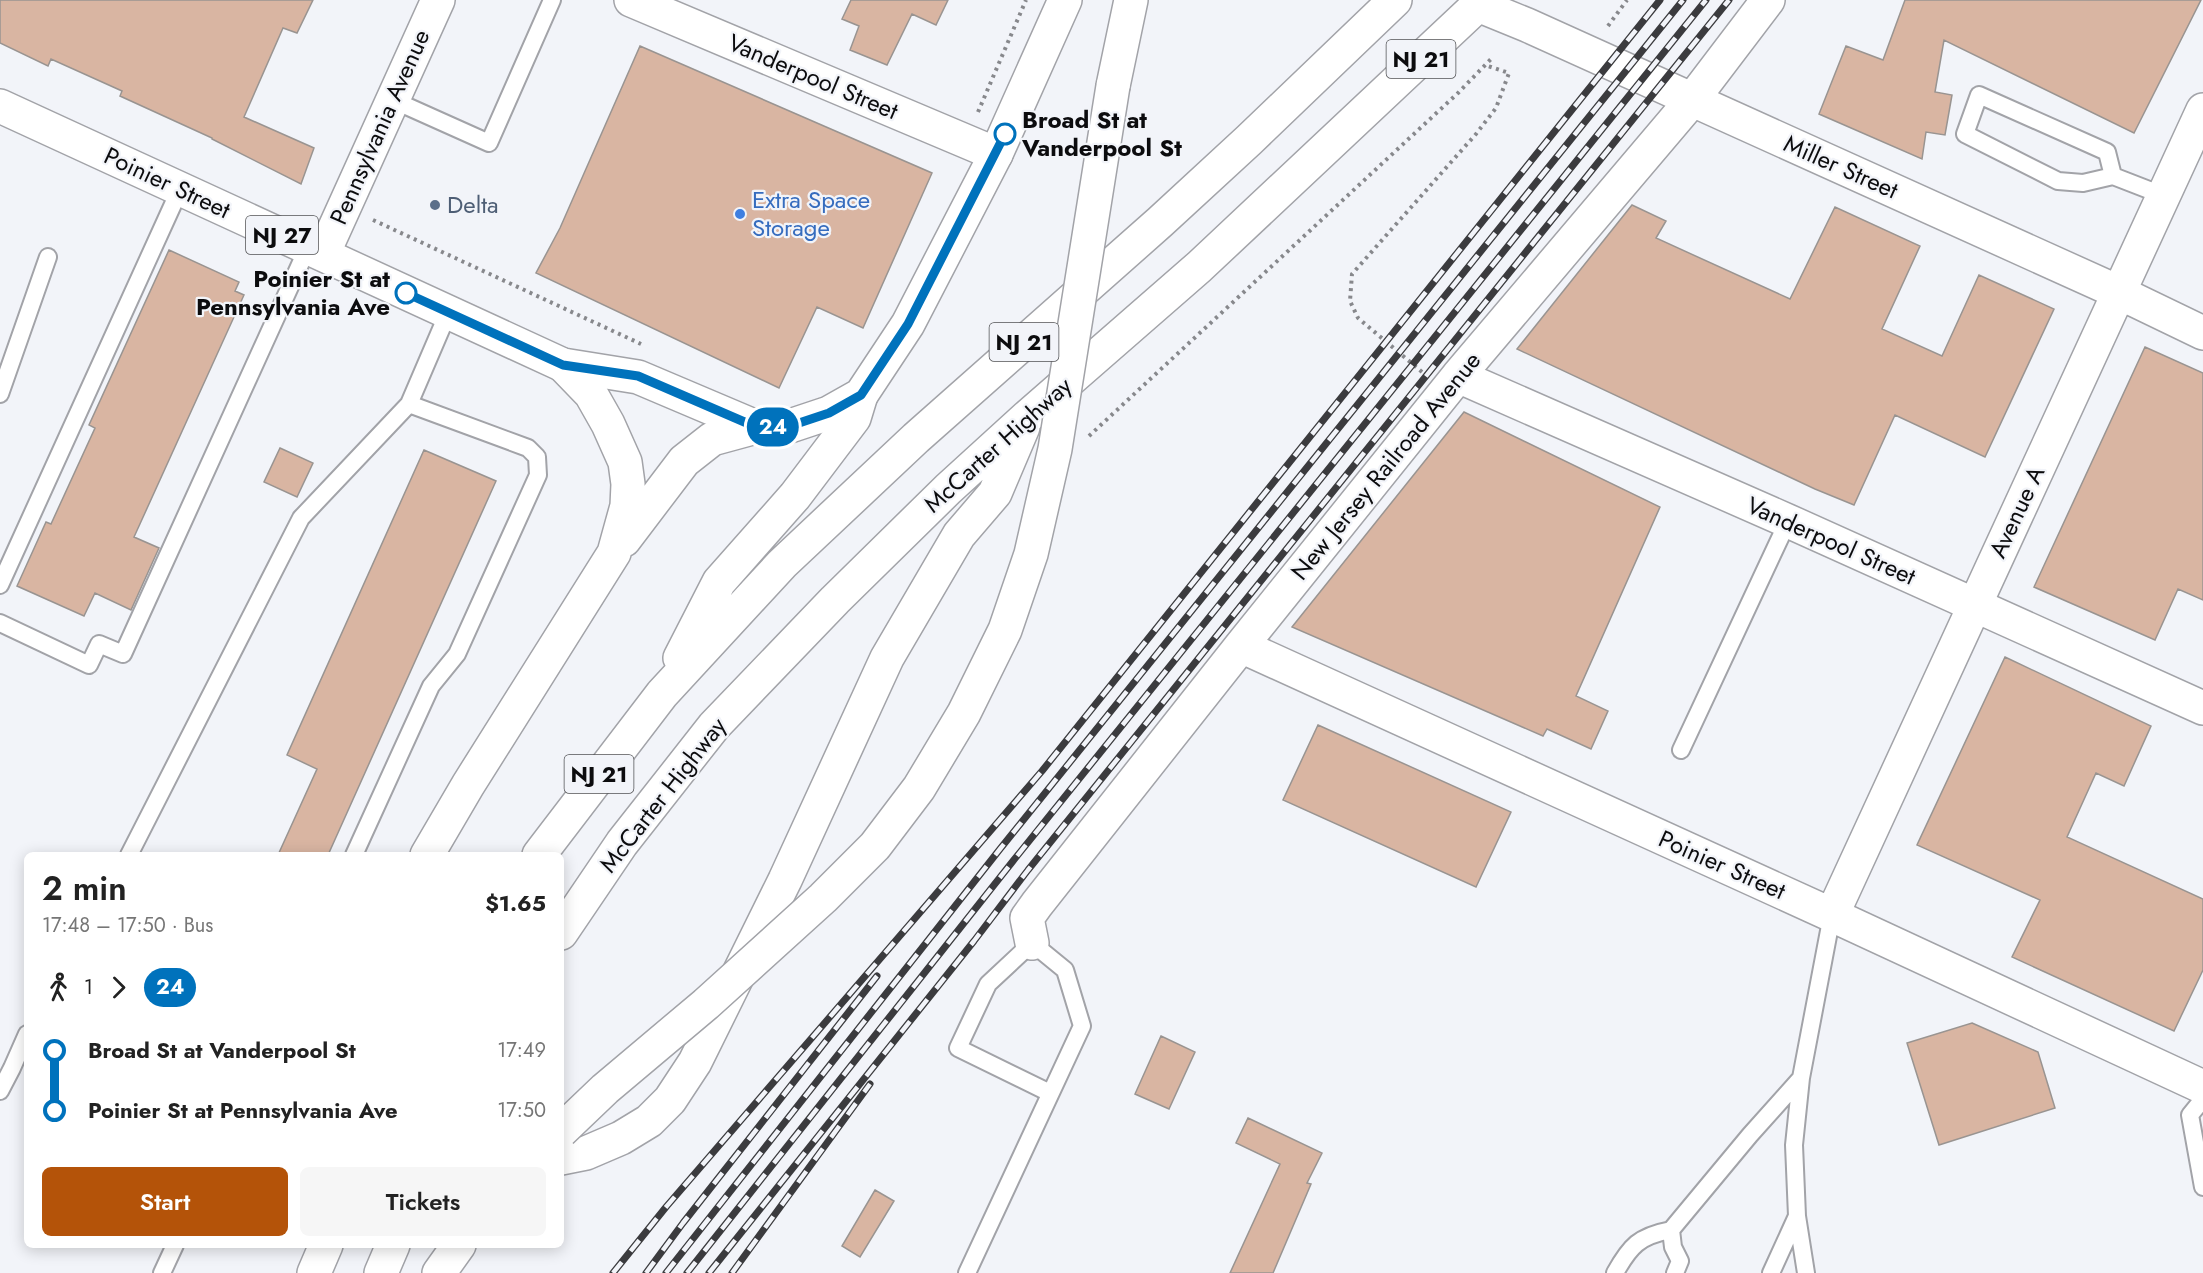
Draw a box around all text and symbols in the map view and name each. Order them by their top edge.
street label: Pennsylvania Avenue [321,24,438,230]
street label: Vanderpool Street [723,25,904,128]
road number: NJ 21 [1386,40,1456,78]
place label: Broad St at Vanderpool St [1021,102,1182,165]
marker: Broad St at Vanderpool St [994,123,1016,145]
street label: Miller Street [1778,126,1904,207]
street label: Poinier Street [98,138,236,227]
place label: Extra Space Storage [752,182,870,245]
place label: Delta [447,187,499,222]
marker: Delta [428,198,442,212]
marker: Extra Space Storage [733,207,747,221]
road number: NJ 27 [246,216,318,254]
place label: Poinier St at Pennsylvania Ave [196,261,390,324]
marker: Poinier St at Pennsylvania Ave [395,282,417,304]
road number: NJ 21 [990,323,1058,361]
street label: New Jersey Railroad Avenue [1282,344,1489,587]
street label: McCarter Highway [916,368,1080,521]
line badge: 24 [746,408,800,446]
text: 24 [759,412,787,442]
street label: Avenue A [1980,460,2053,564]
street label: Vanderpool Street [1741,488,1922,594]
street label: McCarter Highway [591,709,735,880]
road number: NJ 21 [564,755,634,793]
street label: Poinier Street [1653,821,1792,908]
text: 2 min [42,865,127,912]
text: $1.65 [485,887,546,919]
text: 17:48 – 17:50 · Bus [42,911,213,940]
icon: walk [42,971,75,1004]
icon: forward [102,971,135,1004]
text: 24 [156,972,184,1002]
text: 1 [84,973,93,1002]
text: Broad St at Vanderpool St [88,1034,356,1066]
text: 17:49 [497,1036,546,1065]
text: Poinier St at Pennsylvania Ave [88,1094,398,1126]
text: 17:50 [497,1096,546,1125]
button: Start [42,1167,288,1236]
button: Tickets [300,1167,546,1236]

